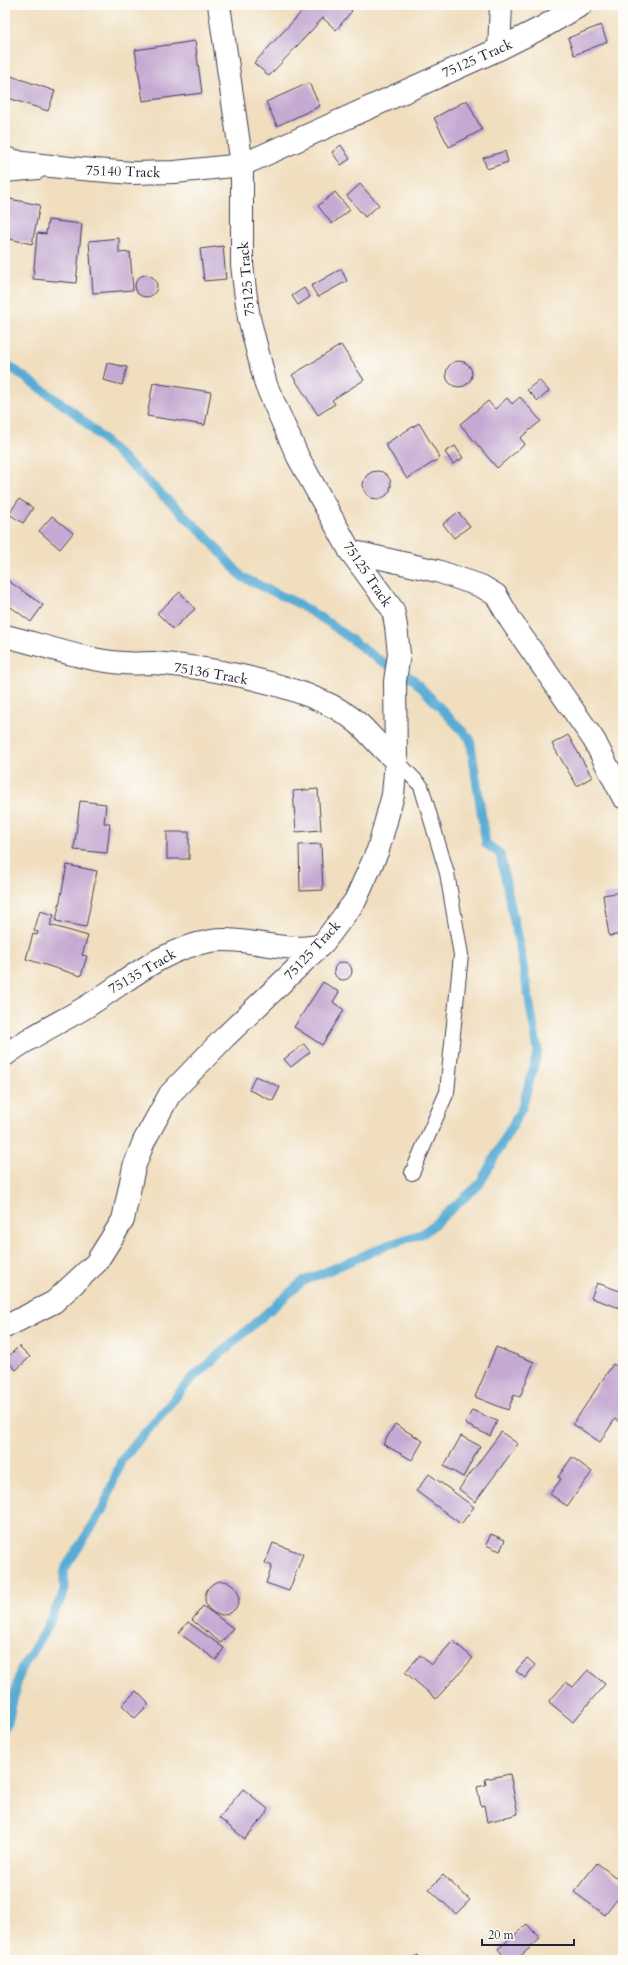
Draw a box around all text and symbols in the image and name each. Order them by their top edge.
street label: 75125 Track [439,34,516,82]
street label: 75140 Track [85,161,161,182]
street label: 75125 Track [234,240,259,317]
street label: 75125 Track [339,538,397,611]
street label: 75136 Track [172,658,250,689]
street label: 75125 Track [280,916,345,984]
street label: 75135 Track [105,944,180,998]
scale bar [482,1921,574,1947]
text: 20 m [488,1927,515,1943]

